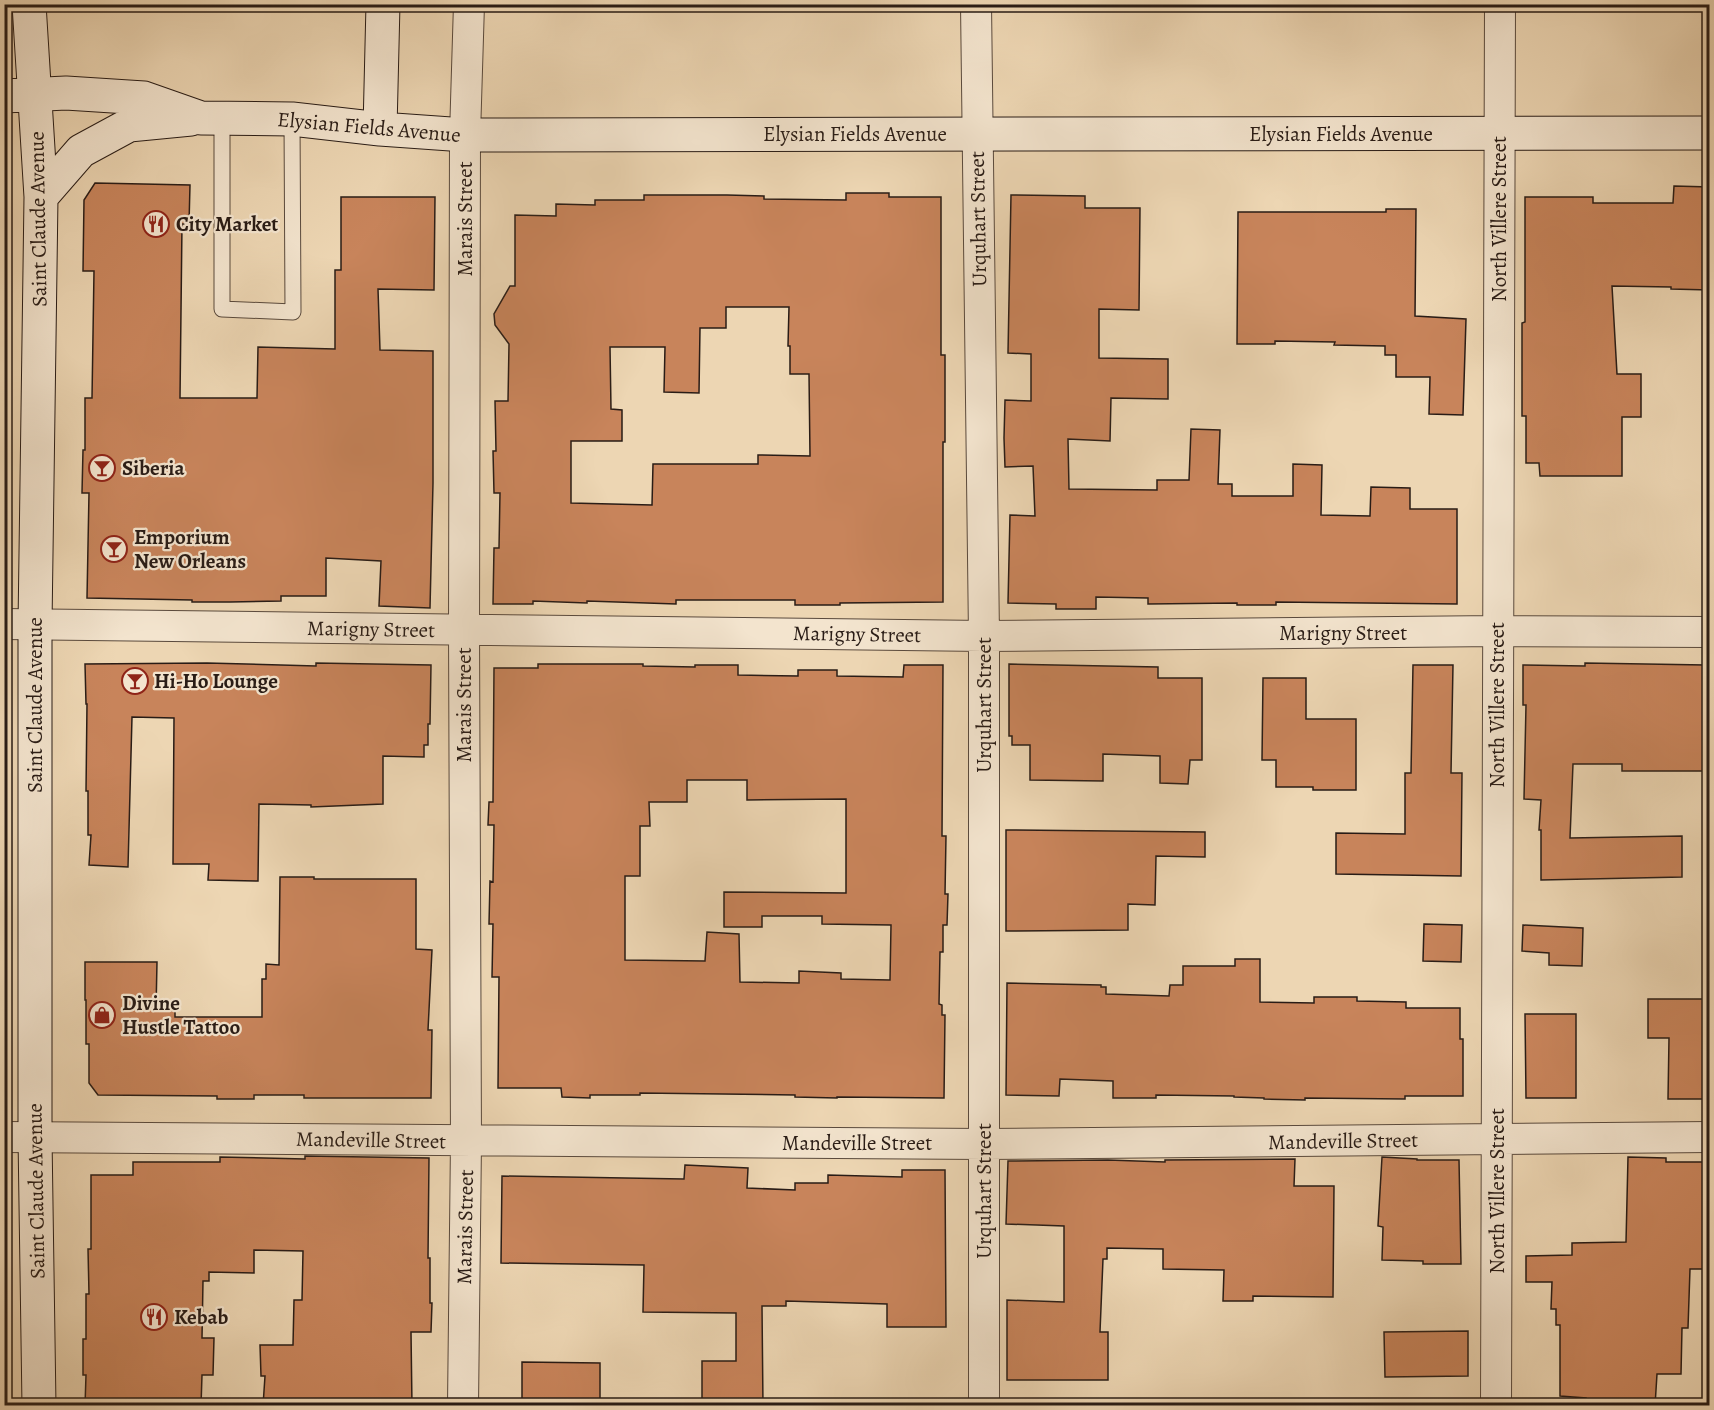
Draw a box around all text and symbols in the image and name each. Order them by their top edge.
street label: Elysian Fields Avenue [276,105,462,149]
street label: Elysian Fields Avenue [763,120,947,148]
street label: Elysian Fields Avenue [1249,120,1433,148]
street label: Saint Claude Avenue [22,131,54,307]
street label: North Villere Street [1485,136,1513,302]
street label: Urquhart Street [963,151,993,287]
street label: Marais Street [451,161,479,277]
restaurant icon: City Market [141,209,171,239]
place label: City Market [176,210,278,238]
bar icon: Siberia [87,453,117,483]
place label: Siberia [122,454,185,482]
place label: Emporium New Orleans [134,523,246,575]
bar icon: Emporium New Orleans [99,534,129,564]
street label: Marigny Street [307,614,435,644]
street label: Saint Claude Avenue [21,617,49,793]
street label: Marigny Street [793,619,921,649]
street label: Marigny Street [1279,619,1407,647]
street label: North Villere Street [1483,622,1511,788]
street label: Urquhart Street [970,637,998,773]
street label: Marais Street [450,647,478,763]
bar icon: Hi-Ho Lounge [120,666,150,696]
place label: Hi-Ho Lounge [154,667,278,695]
place label: Divine Hustle Tattoo [122,989,240,1041]
shop icon: Divine Hustle Tattoo [87,1000,117,1030]
street label: Saint Claude Avenue [20,1103,52,1279]
street label: North Villere Street [1483,1108,1511,1274]
street label: Urquhart Street [970,1123,998,1259]
street label: Mandeville Street [296,1125,446,1155]
street label: Mandeville Street [1268,1126,1418,1156]
street label: Mandeville Street [782,1129,932,1157]
street label: Marais Street [450,1169,480,1285]
restaurant icon: Kebab [139,1302,169,1332]
place label: Kebab [174,1303,229,1331]

